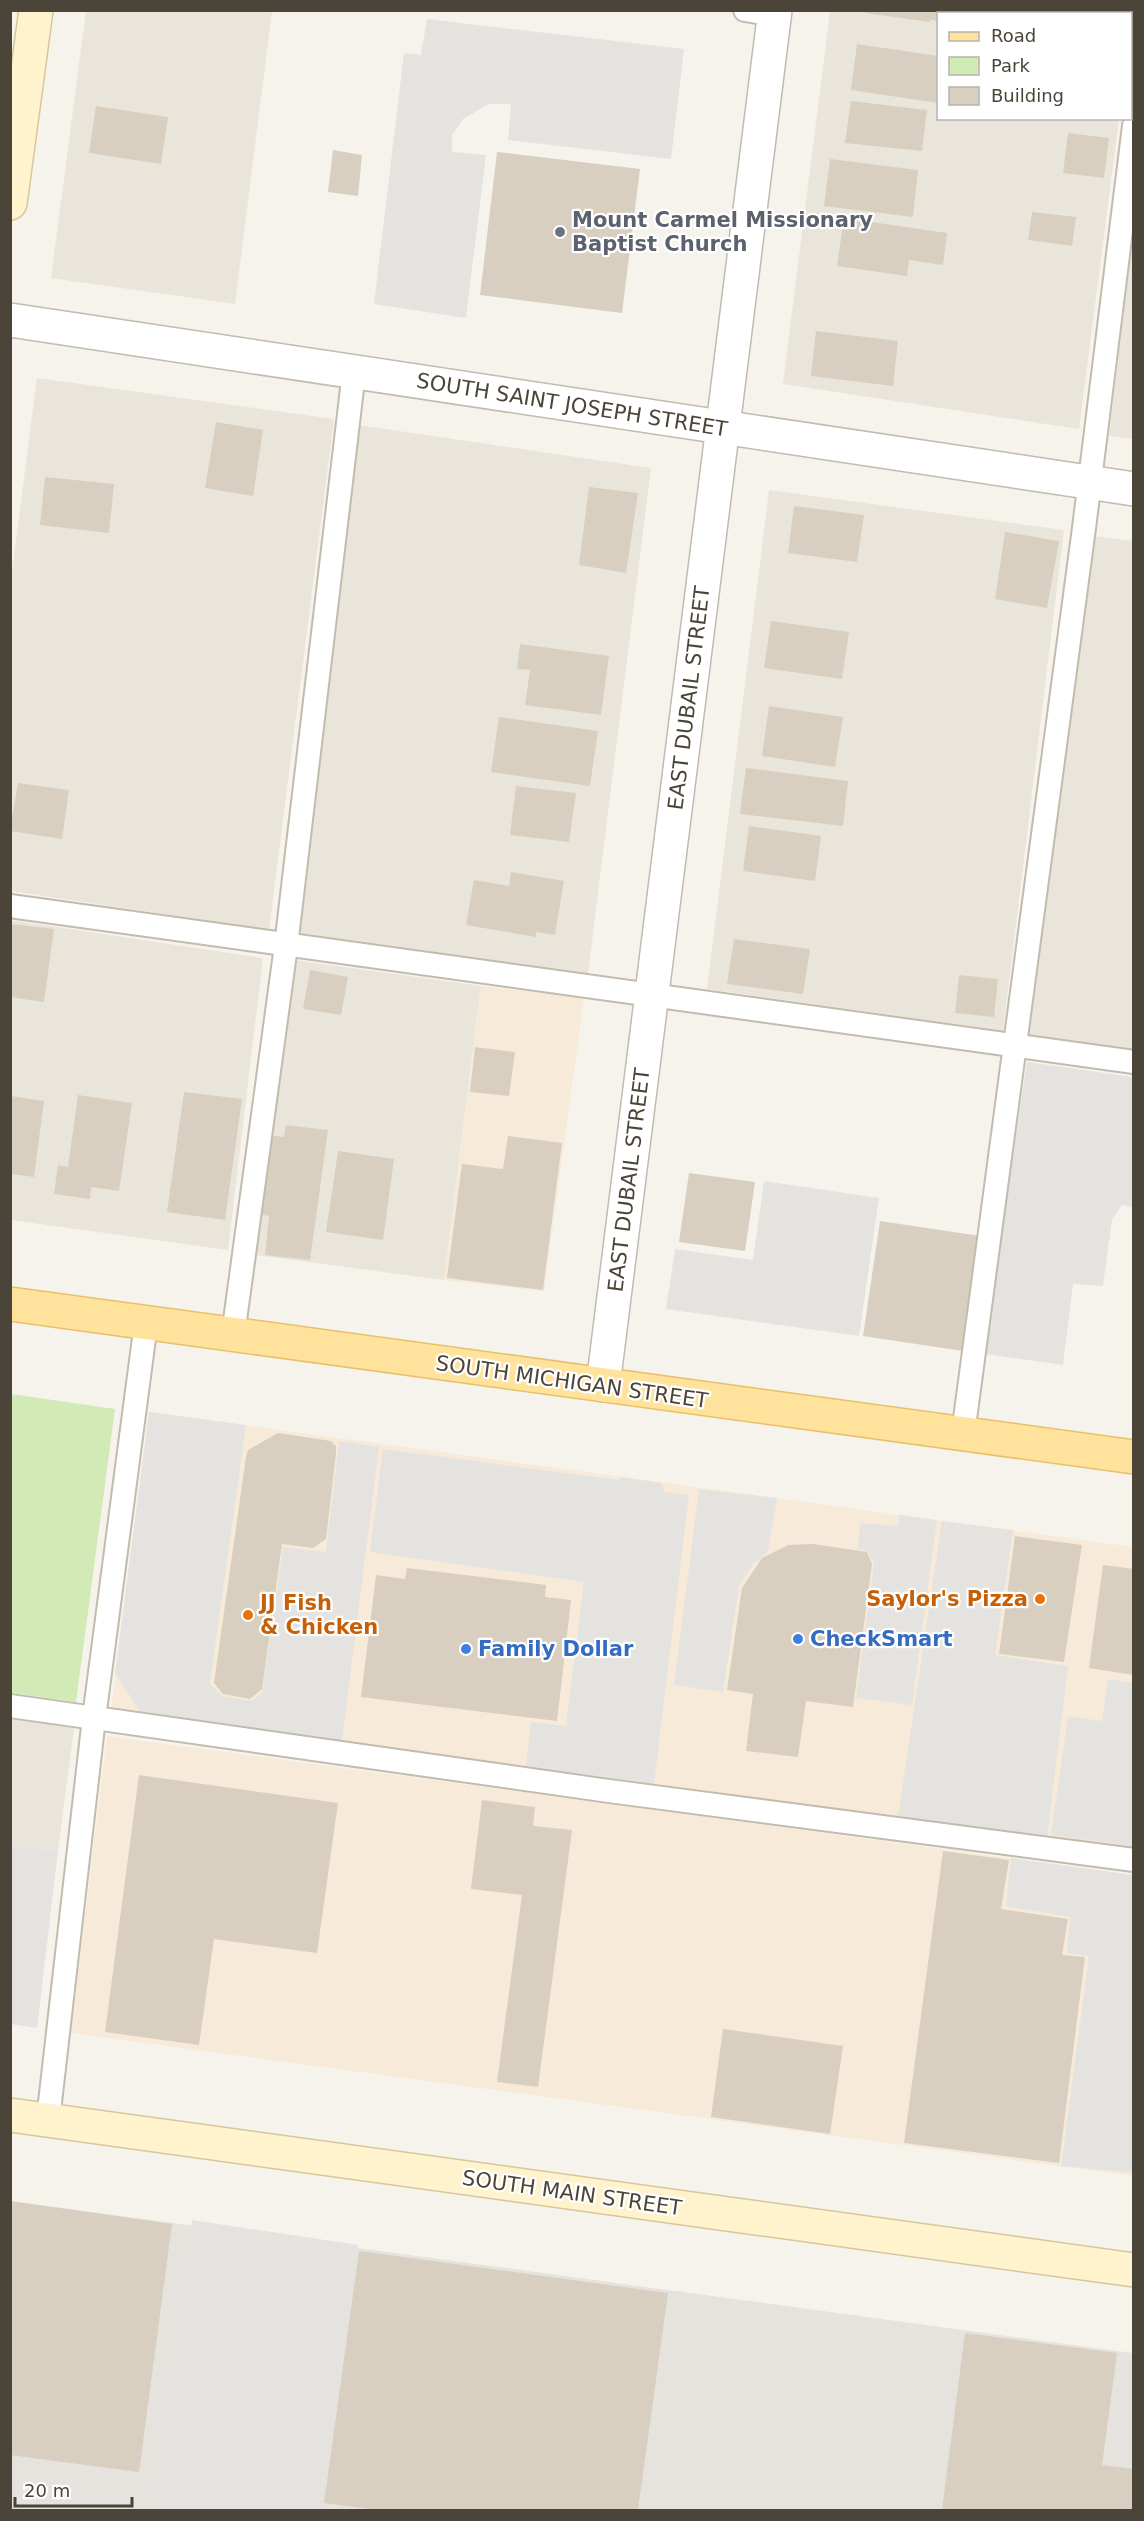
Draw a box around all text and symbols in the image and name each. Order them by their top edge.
legend [937,12,1132,120]
text: Road [991,25,1036,46]
text: Park [991,55,1030,76]
text: Building [991,85,1064,106]
place label: Mount Carmel Missionary Baptist Church [572,208,873,256]
marker: Mount Carmel Missionary Baptist Church [553,225,567,239]
street label: SOUTH SAINT JOSEPH STREET [415,369,729,441]
street label: EAST DUBAIL STREET [663,584,715,811]
street label: EAST DUBAIL STREET [603,1066,655,1293]
street label: SOUTH MICHIGAN STREET [434,1351,710,1413]
place label: Saylor's Pizza [866,1587,1028,1611]
place label: JJ Fish & Chicken [258,1591,378,1639]
marker: Saylor's Pizza [1033,1592,1047,1606]
marker: JJ Fish & Chicken [241,1608,255,1622]
place label: CheckSmart [810,1627,953,1651]
marker: CheckSmart [791,1632,805,1646]
place label: Family Dollar [478,1637,634,1661]
marker: Family Dollar [459,1642,473,1656]
street label: SOUTH MAIN STREET [461,2166,684,2220]
scale bar [15,2470,132,2508]
text: 20 m [24,2480,70,2501]

